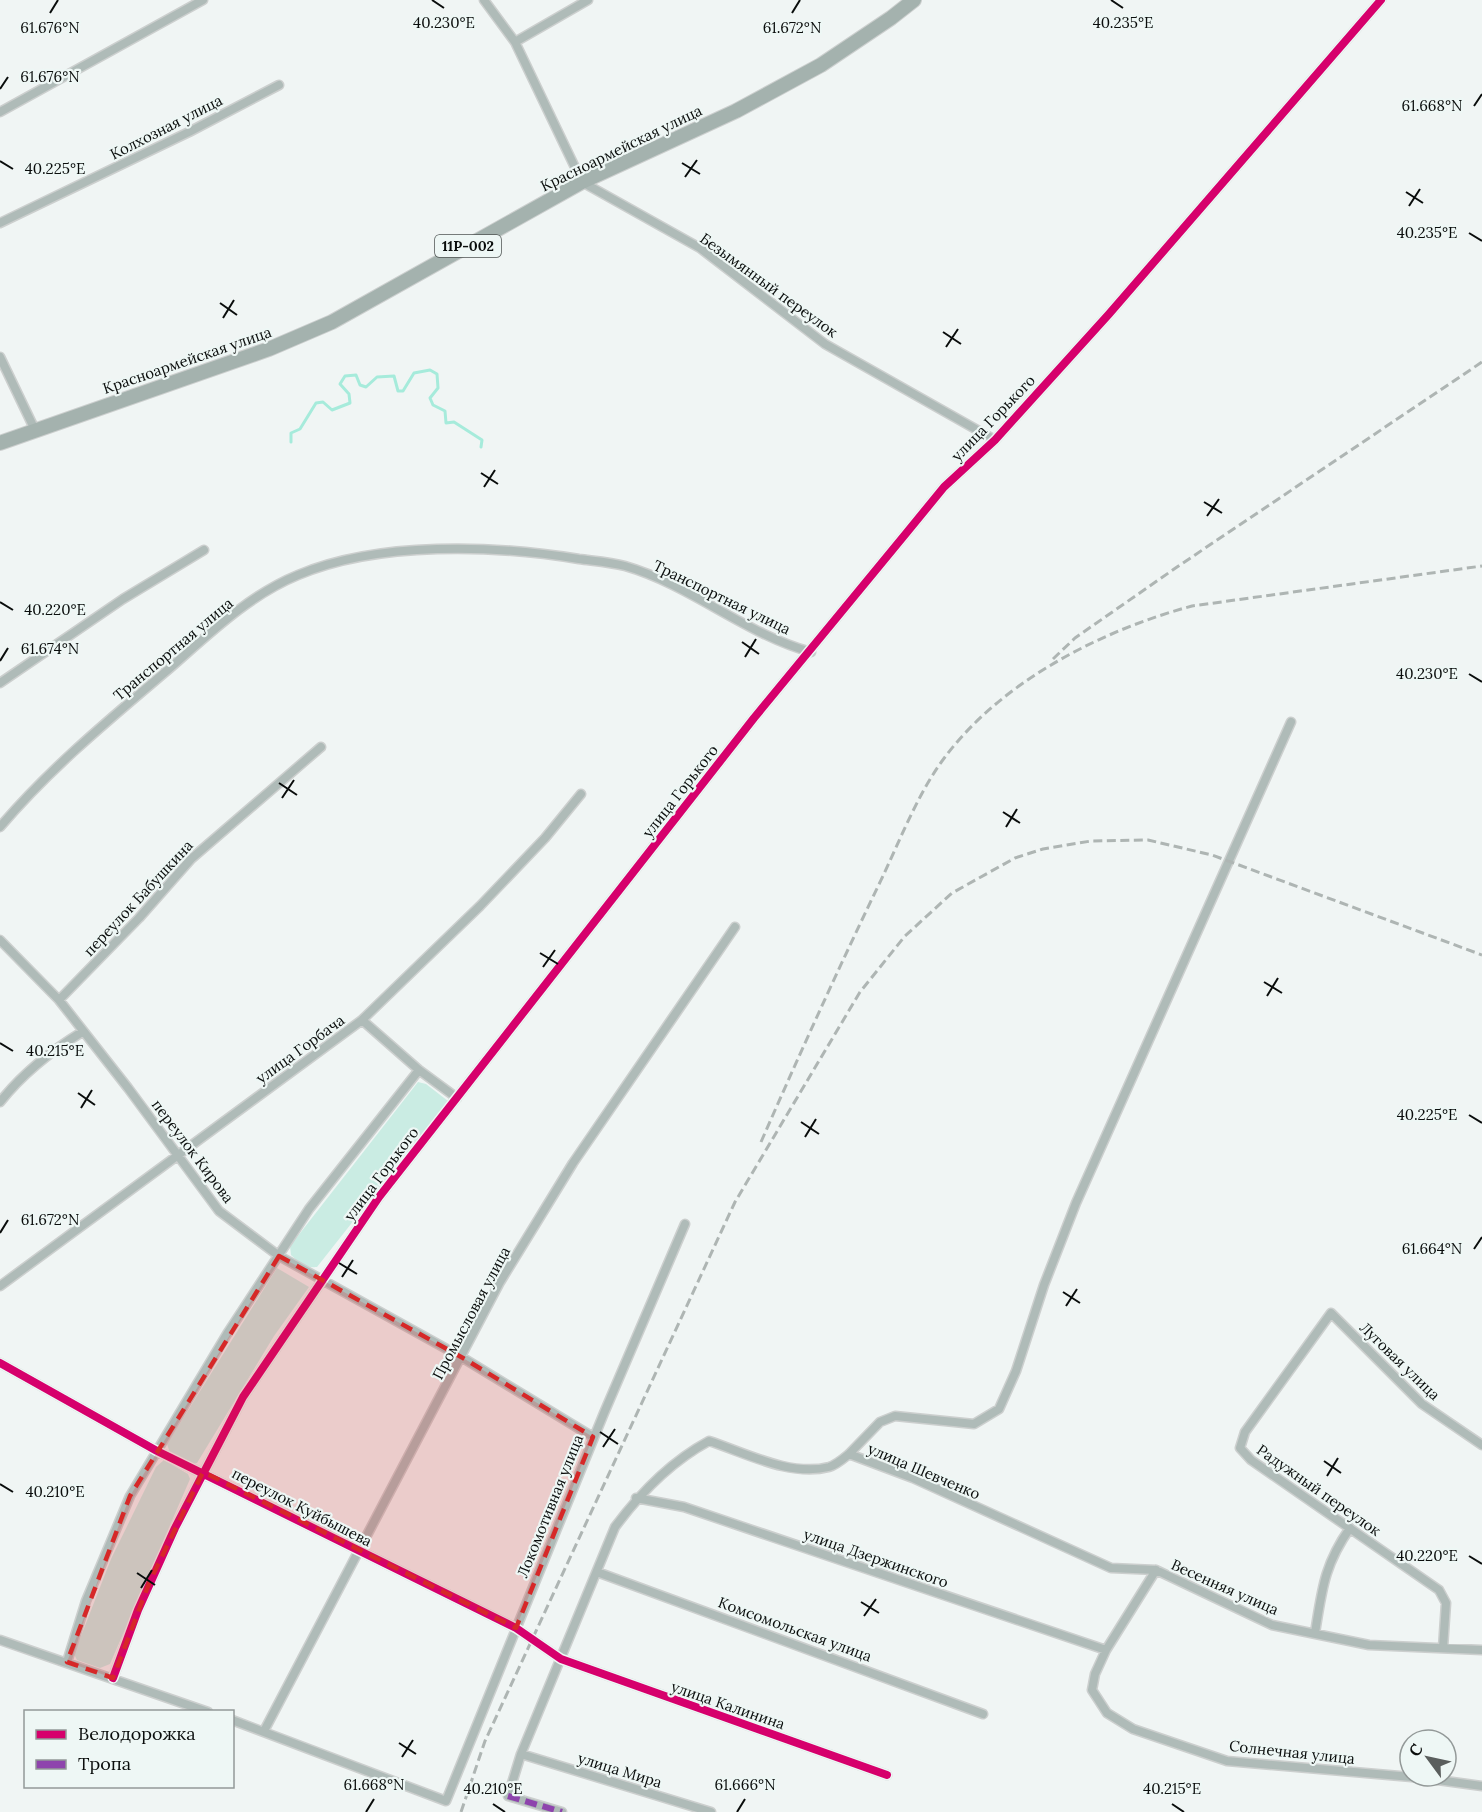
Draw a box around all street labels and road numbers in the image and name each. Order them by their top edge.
street label: Колхозная улица [107,90,226,164]
street label: Красноармейская улица [537,100,705,195]
street label: Безымянный переулок [696,229,842,341]
road number: 11Р-002 [435,235,501,257]
street label: Красноармейская улица [100,322,274,398]
street label: улица Горького [947,371,1039,465]
street label: Транспортная улица [650,556,794,639]
street label: Транспортная улица [109,593,237,705]
street label: улица Горького [638,741,722,841]
street label: переулок Бабушкина [79,836,197,960]
street label: улица Горбача [252,1010,348,1088]
street label: переулок Кирова [148,1095,238,1207]
street label: улица Горького [339,1123,423,1225]
street label: Промысловая улица [428,1243,514,1383]
street label: Луговая улица [1356,1318,1444,1404]
street label: Локомотивная улица [513,1432,587,1580]
street label: улица Шевченко [865,1439,983,1503]
street label: Радужный переулок [1253,1440,1385,1540]
street label: переулок Куйбышева [229,1463,375,1551]
street label: улица Дзержинского [801,1524,951,1592]
street label: Весенняя улица [1168,1555,1282,1619]
street label: Комсомольская улица [716,1592,875,1666]
street label: улица Калинина [669,1677,788,1733]
street label: Солнечная улица [1228,1736,1356,1768]
street label: улица Мира [576,1748,665,1792]

